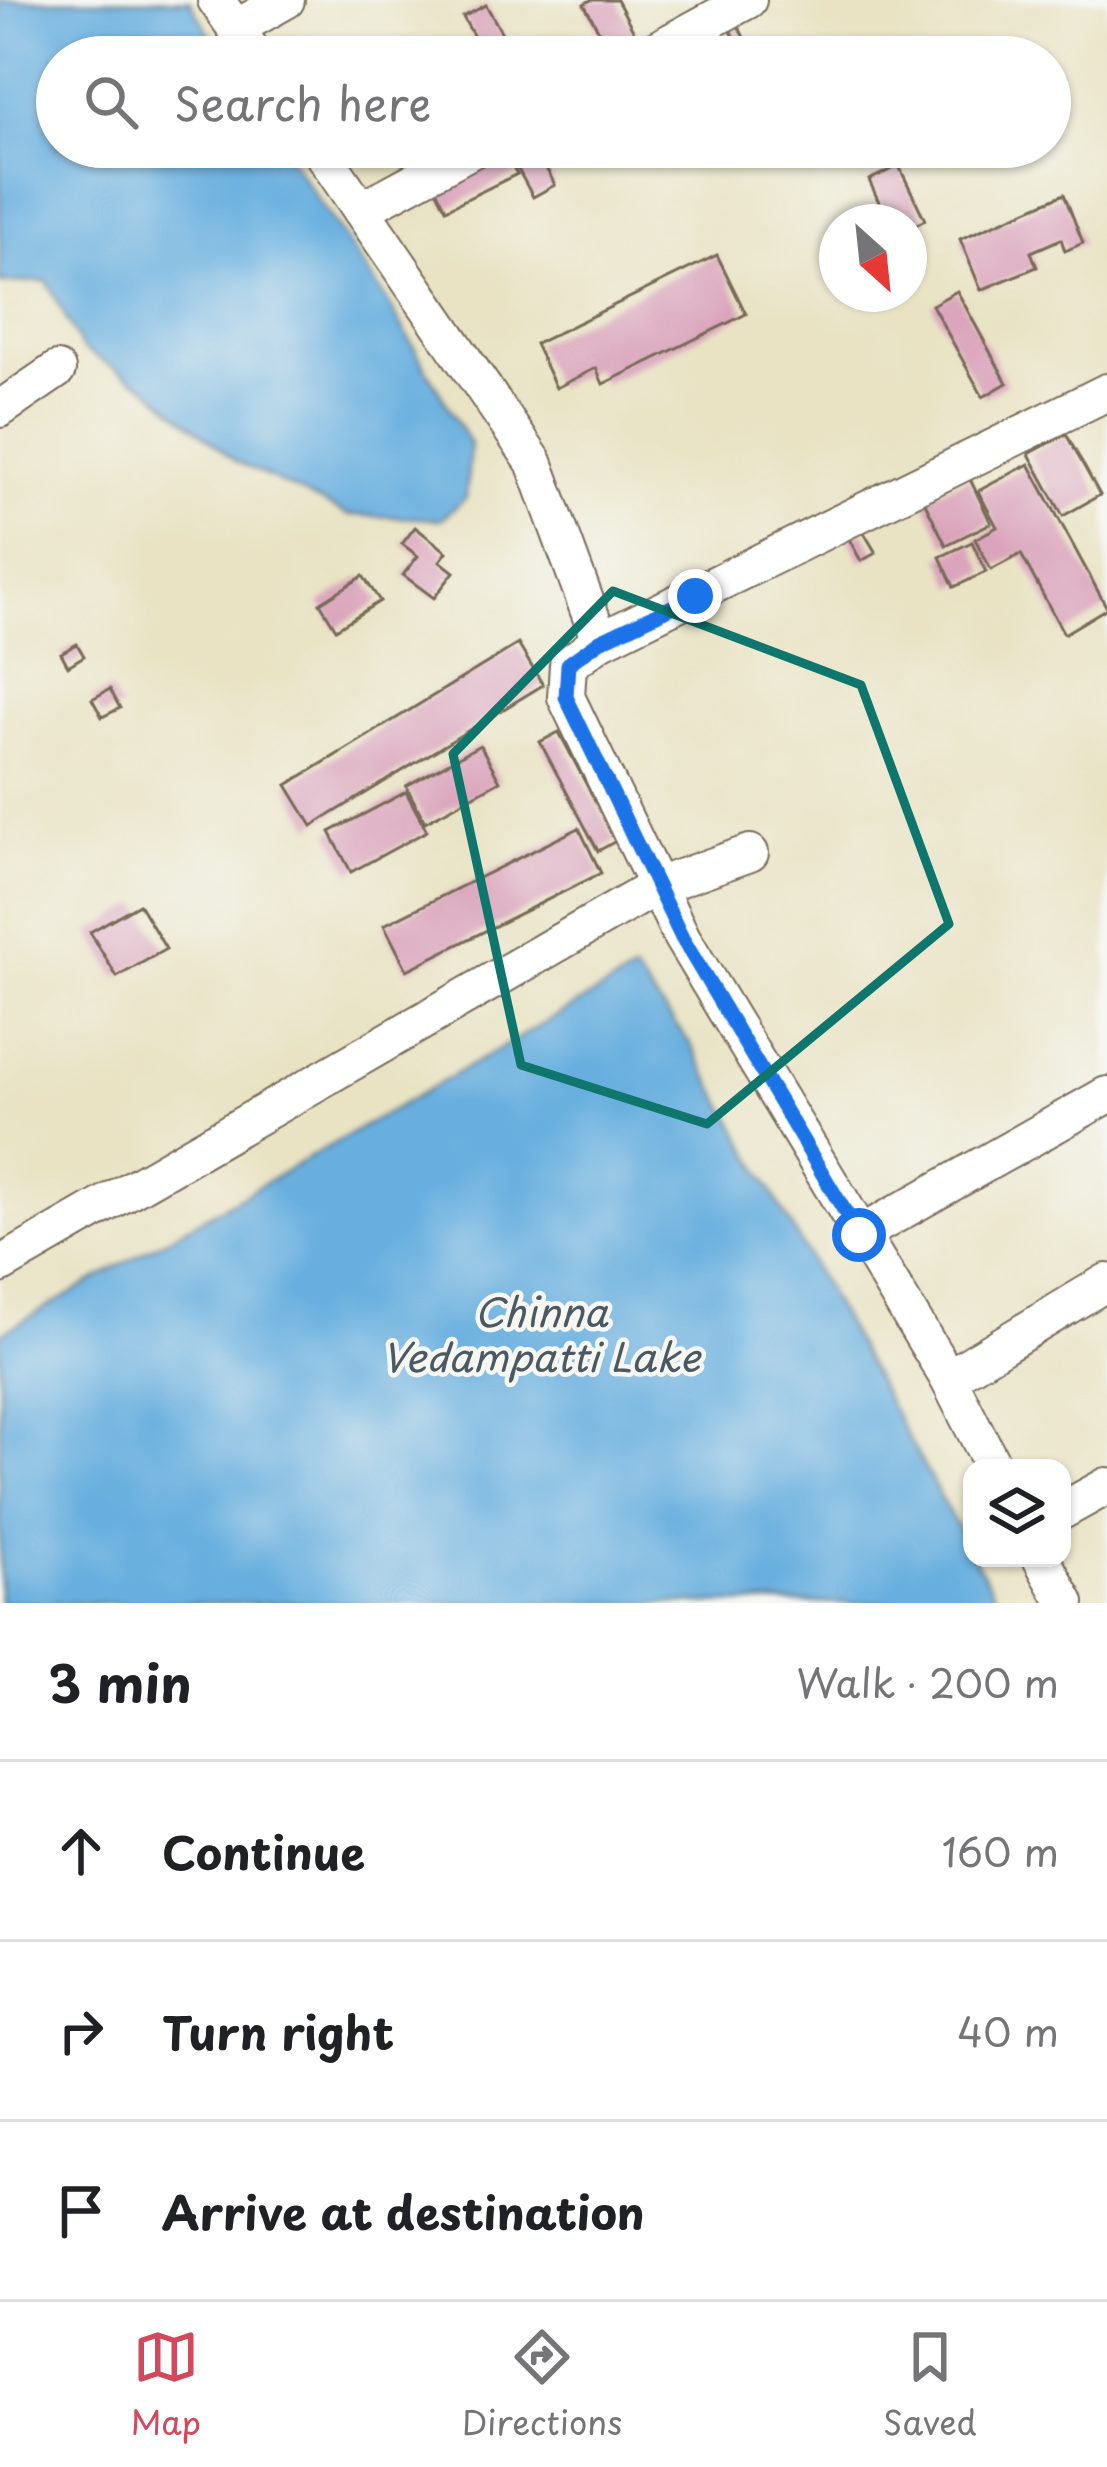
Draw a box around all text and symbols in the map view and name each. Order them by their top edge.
search box [36,36,1071,168]
text: Search here [174,68,431,136]
icon: search [78,69,144,135]
north arrow [819,204,927,312]
route end [668,569,722,623]
route start [832,1208,886,1262]
water label: Chinna Vedampatti Lake [382,1281,702,1385]
map controls [963,1459,1071,1567]
button: layers [963,1459,1071,1567]
text: 3 min [48,1643,192,1720]
text: Walk · 200 m [796,1652,1059,1711]
text: Continue [162,1817,365,1885]
icon: ahead [48,1818,114,1884]
text: 160 m [942,1821,1059,1880]
text: Turn right [162,1997,394,2065]
icon: right [48,1998,114,2064]
text: 40 m [957,2001,1059,2060]
text: Arrive at destination [162,2177,645,2245]
icon: arrive [48,2178,114,2244]
tab: Map [130,2324,201,2446]
tab: Directions [462,2324,622,2446]
tab: Saved [883,2324,977,2446]

